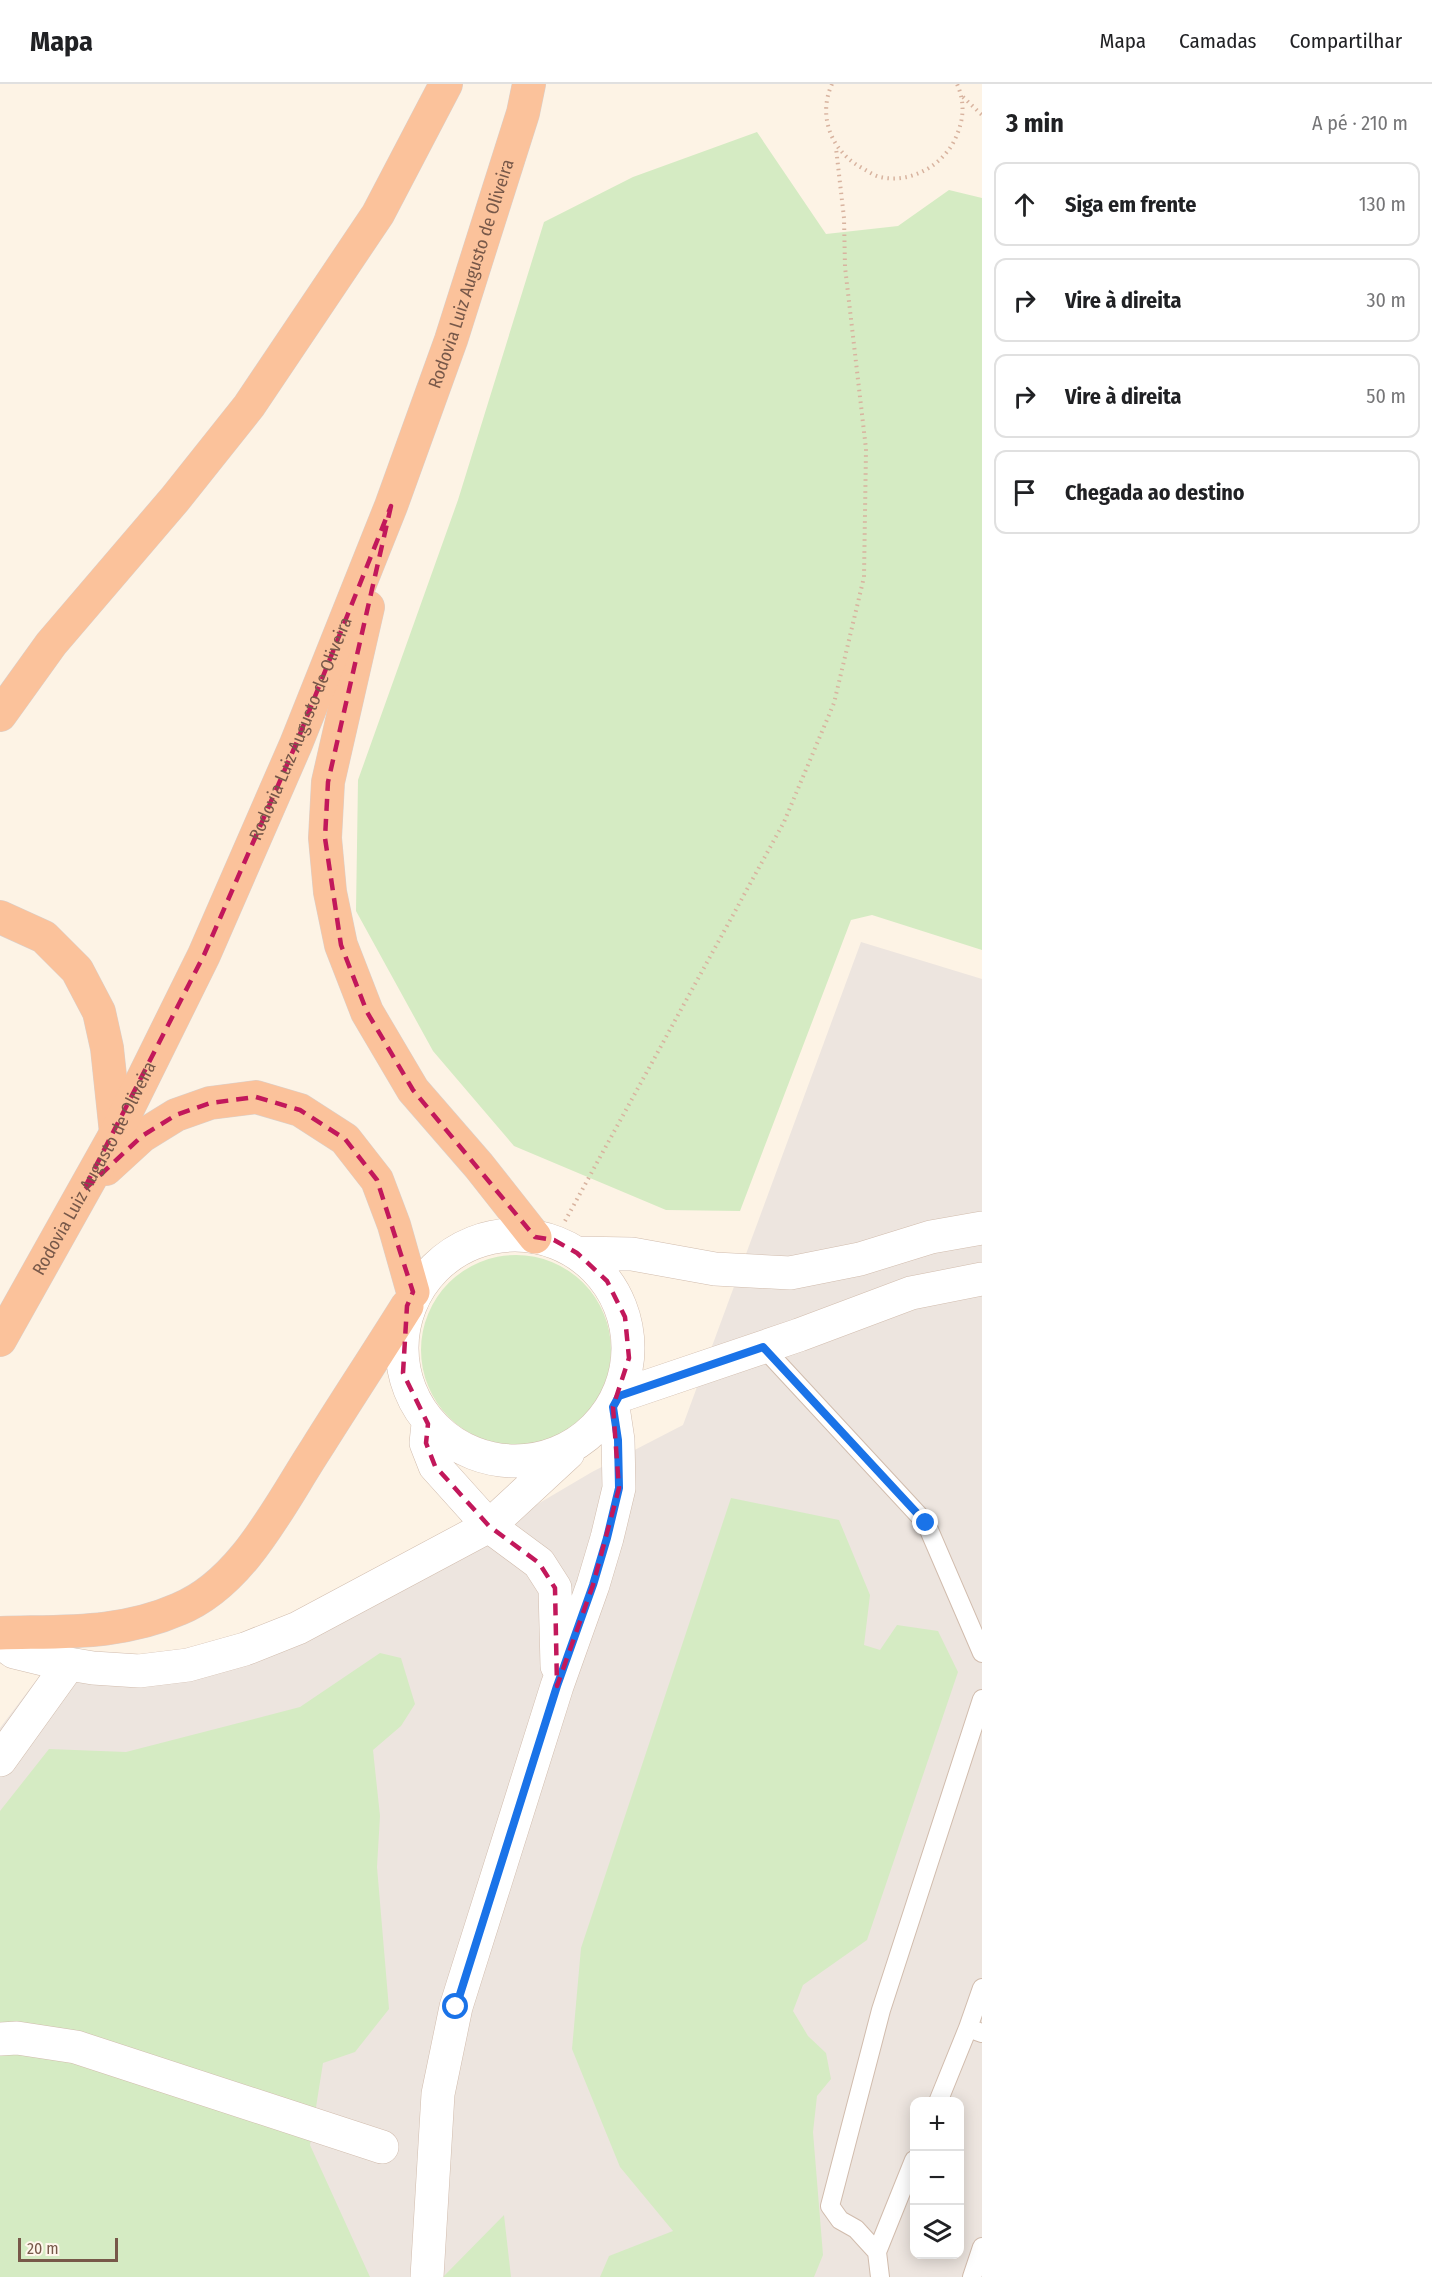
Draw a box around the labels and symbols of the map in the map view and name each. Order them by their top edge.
street label: Rodovia Luiz Augusto de Oliveira [423,156,519,391]
street label: Rodovia Luiz Augusto de Oliveira [244,614,357,844]
street label: Rodovia Luiz Augusto de Oliveira [28,1058,161,1279]
route end [912,1509,938,1535]
route start [442,1993,468,2019]
scale bar [18,2235,118,2262]

